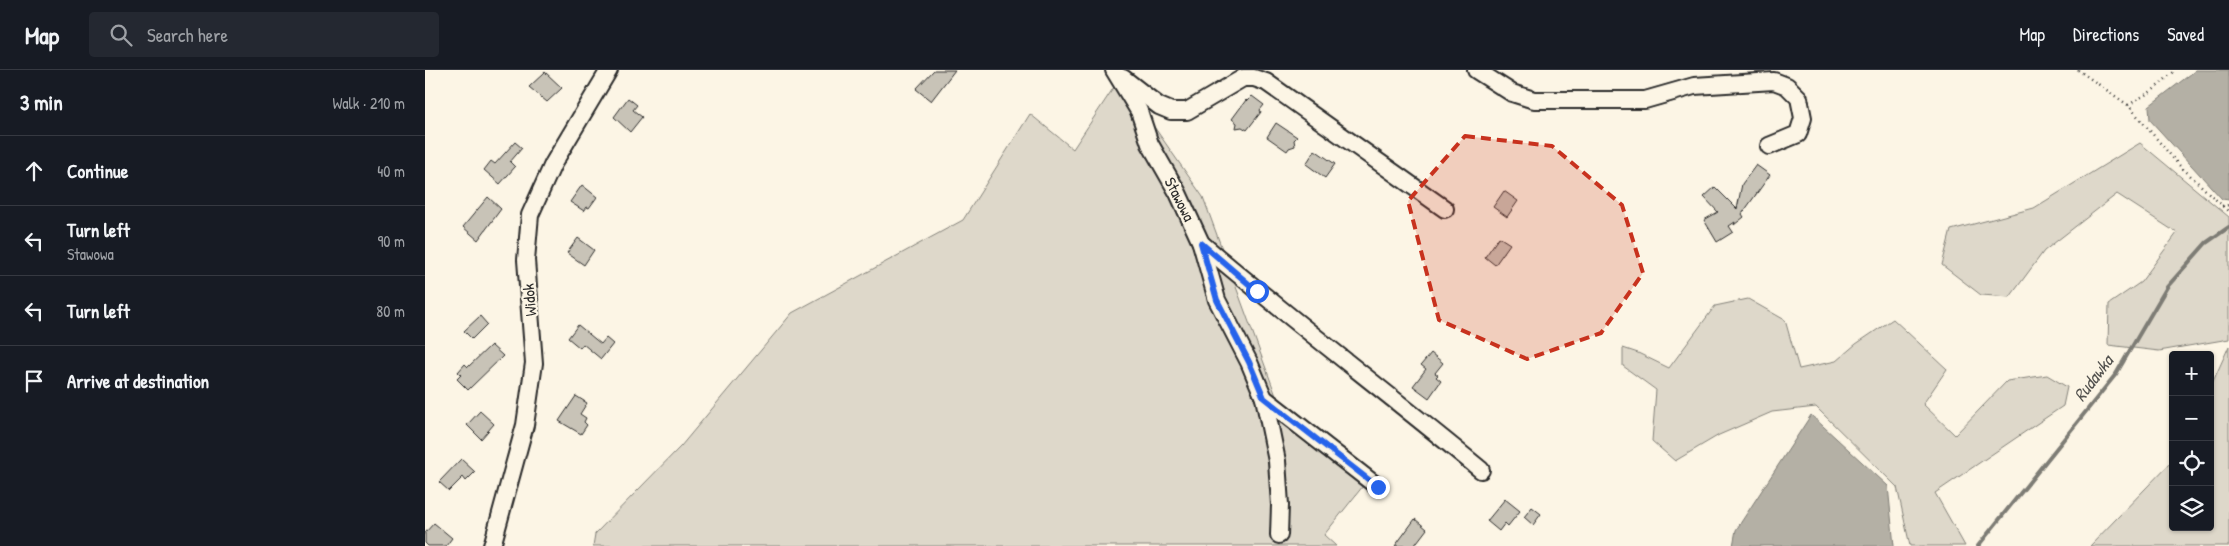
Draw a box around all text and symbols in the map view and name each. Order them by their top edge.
search box [89,12,439,57]
text: Map [25,19,59,51]
icon: search [107,21,135,49]
text: Search here [147,22,228,48]
text: Map [2020,22,2045,47]
text: Directions [2073,22,2139,47]
text: Saved [2167,22,2204,47]
text: 3 min [20,88,63,117]
text: Walk · 210 m [332,92,405,114]
icon: ahead [20,157,48,185]
text: Continue [67,158,128,184]
text: 40 m [377,160,405,182]
street label: Stawowa [1160,173,1200,225]
text: Turn left [67,217,130,243]
icon: left [20,227,48,255]
text: 90 m [377,230,405,252]
text: Stawowa [67,243,114,265]
route start [1246,280,1269,303]
street label: Widok [517,282,541,317]
icon: left [20,297,48,325]
text: Turn left [67,298,130,324]
text: 80 m [376,300,405,322]
water label: Rudawka [2067,348,2120,406]
map controls [2169,351,2214,531]
button: + [2169,351,2214,396]
icon: arrive [20,367,48,395]
text: Arrive at destination [67,368,209,394]
button: − [2169,396,2214,441]
button: locate [2169,441,2214,486]
route end [1367,476,1390,499]
button: layers [2169,486,2214,531]

